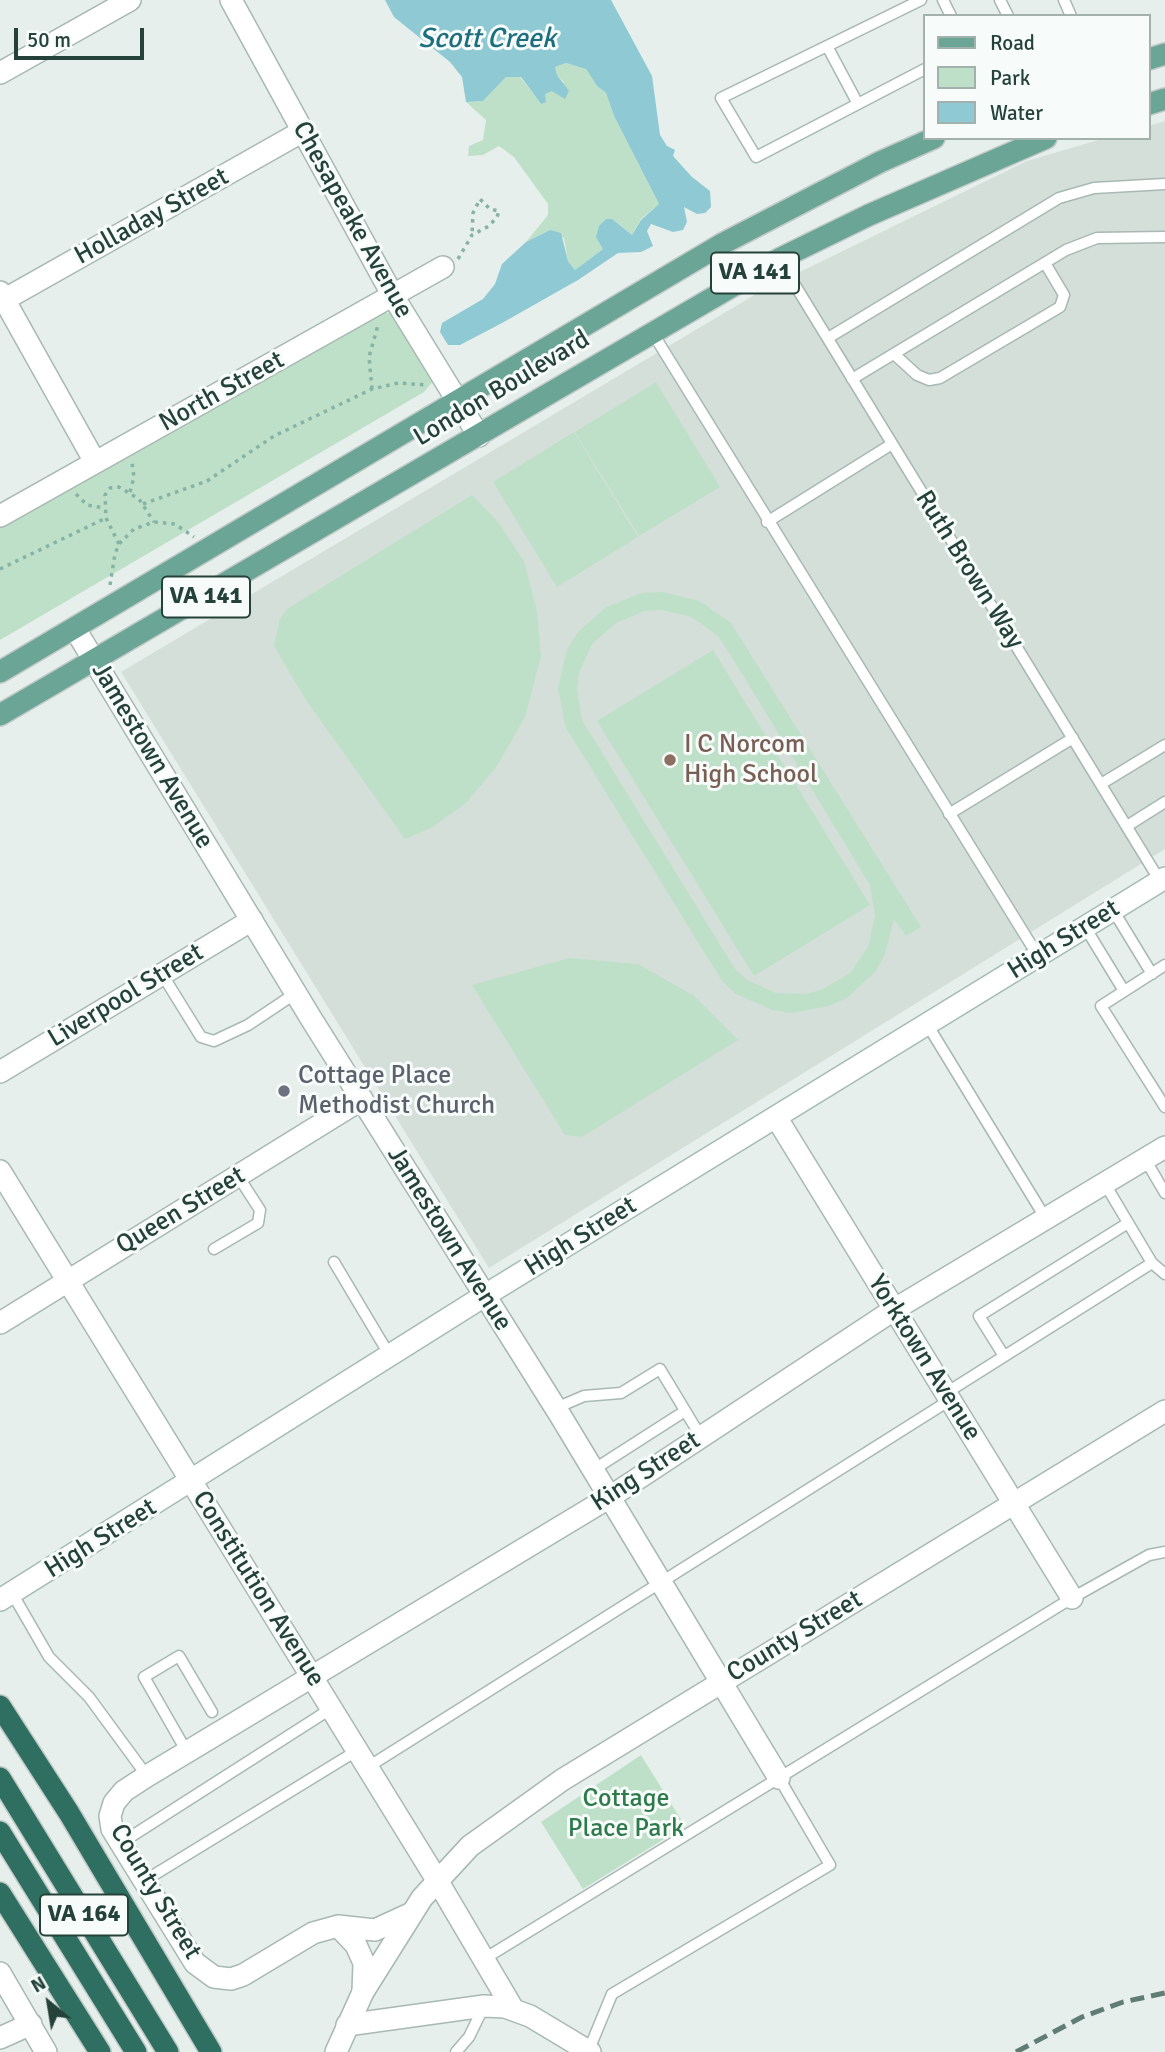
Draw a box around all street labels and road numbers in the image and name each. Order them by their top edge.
street label: Chesapeake Avenue [285,116,419,324]
street label: Holladay Street [69,162,235,272]
road number: VA 141 [711,252,799,294]
street label: London Boulevard [408,324,596,454]
street label: North Street [154,345,290,439]
street label: Ruth Brown Way [908,485,1030,655]
road number: VA 141 [162,576,250,618]
street label: Jamestown Avenue [84,657,220,855]
street label: High Street [1002,893,1126,987]
street label: Liverpool Street [43,937,209,1055]
street label: Jamestown Avenue [380,1141,518,1337]
street label: Queen Street [111,1160,251,1262]
street label: High Street [519,1190,643,1284]
street label: Yorktown Avenue [860,1269,988,1447]
street label: King Street [586,1425,706,1519]
street label: Constitution Avenue [185,1485,331,1693]
street label: High Street [39,1492,163,1586]
street label: County Street [722,1584,868,1690]
street label: County Street [102,1819,208,1965]
road number: VA 164 [40,1894,128,1936]

